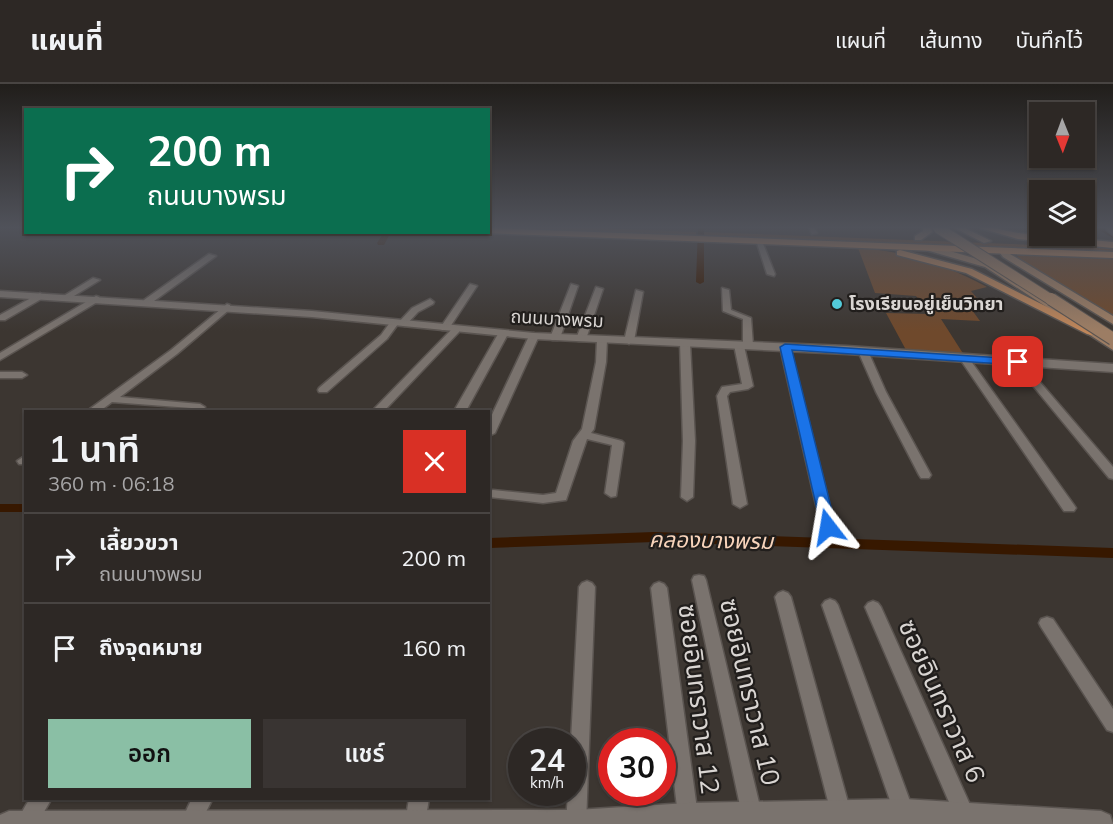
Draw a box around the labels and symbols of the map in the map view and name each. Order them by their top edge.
north arrow [1029,102,1095,168]
place label: โรงเรียนอยู่เย็นวิทยา [849,292,1003,315]
marker: โรงเรียนอยู่เย็นวิทยา [830,297,844,311]
street label: ถนนบางพรม [510,305,604,332]
pin [992,336,1043,387]
position arrow [796,495,860,559]
water label: คลองบางพรม [649,525,775,555]
street label: ซอยอินทราวาส 10 [713,595,788,789]
street label: ซอยอินทราวาส 12 [671,602,728,796]
street label: ซอยอินทราวาส 6 [892,614,993,788]
speed limit sign: 30 [598,728,676,806]

